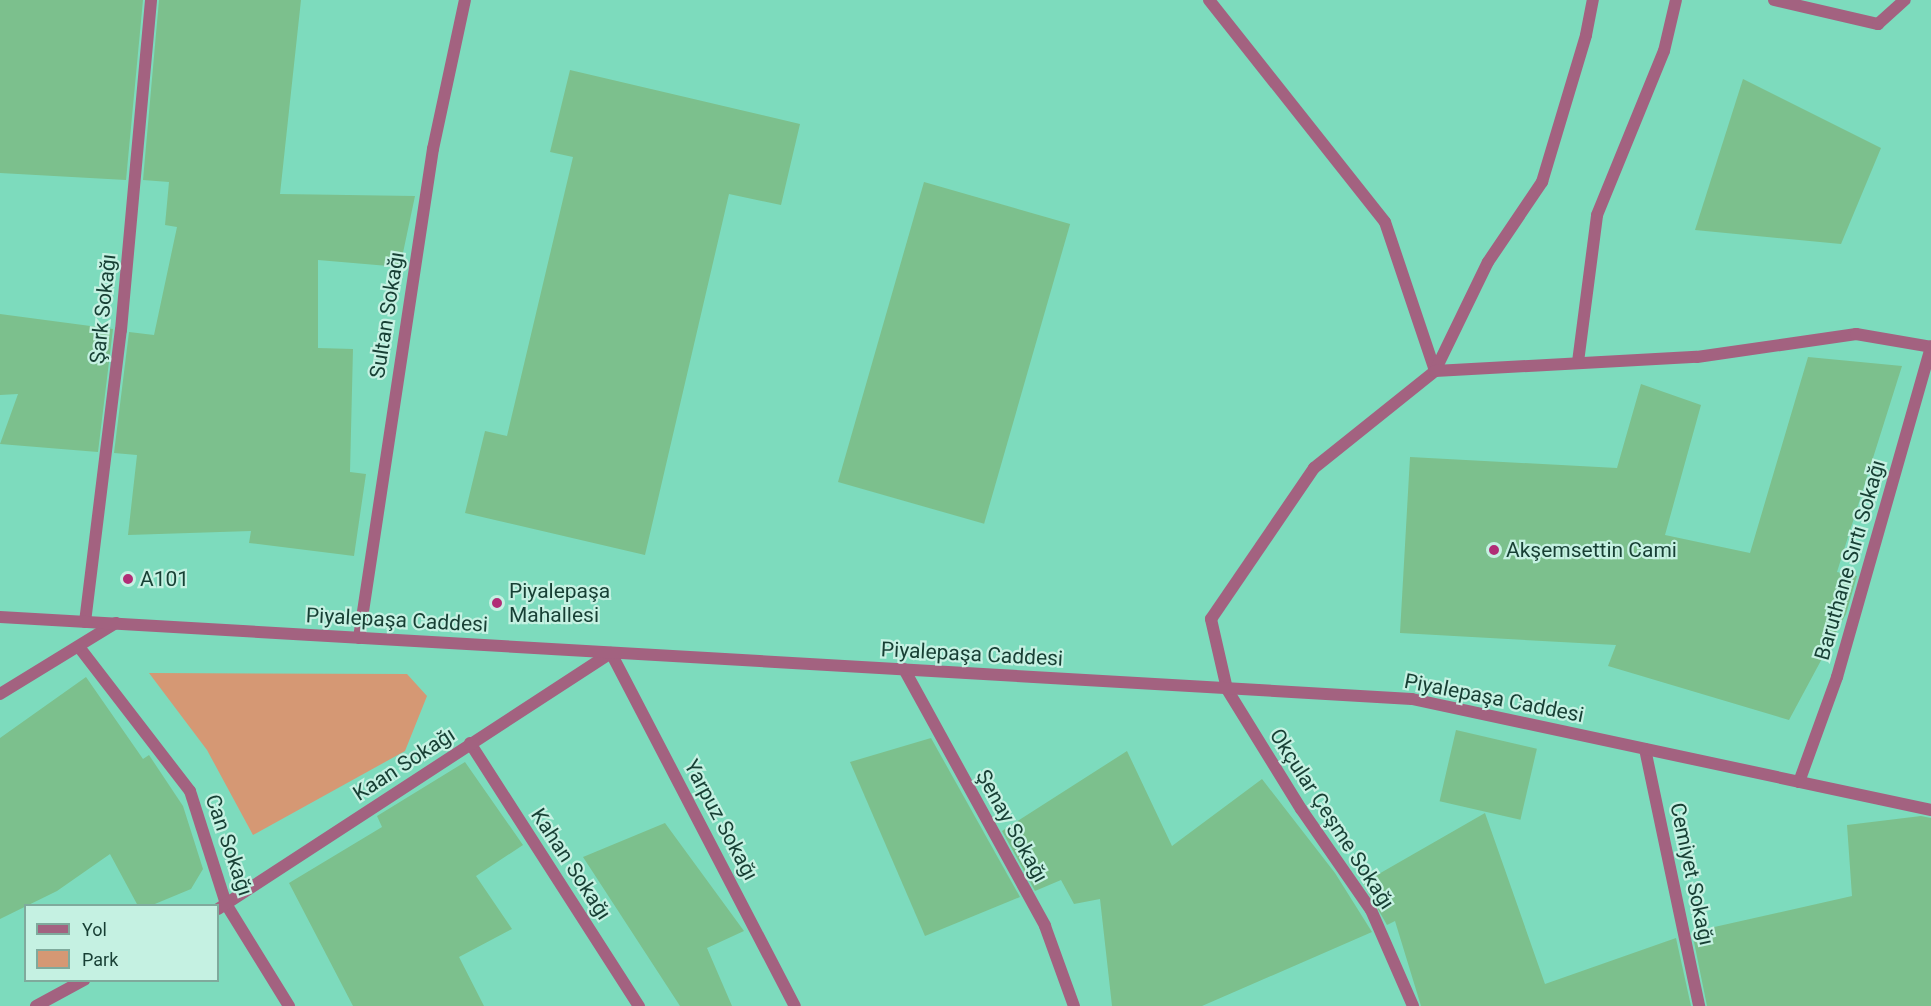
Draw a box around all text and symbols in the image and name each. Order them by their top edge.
street label: Sultan Sokağı [365,250,409,380]
street label: Şark Sokağı [85,253,121,365]
street label: Baruthane Sırtı Sokağı [1809,457,1891,663]
place label: Akşemsettin Cami [1506,537,1677,563]
marker: Akşemsettin Cami [1487,543,1501,557]
place label: A101 [140,566,189,592]
marker: A101 [121,572,135,586]
place label: Piyalepaşa Mahallesi [509,578,610,628]
marker: Piyalepaşa Mahallesi [490,596,504,610]
street label: Piyalepaşa Caddesi [305,603,489,637]
street label: Piyalepaşa Caddesi [880,637,1064,671]
street label: Piyalepaşa Caddesi [1402,668,1586,728]
street label: Kaan Sokağı [348,722,460,806]
street label: Okçular Çeşme Sokağı [1264,724,1400,914]
street label: Yarpuz Sokağı [679,755,763,885]
street label: Şenay Sokağı [971,765,1053,887]
street label: Can Sokağı [200,791,258,899]
street label: Cemiyet Sokağı [1665,801,1719,947]
street label: Kahan Sokağı [526,804,616,924]
legend [24,904,219,982]
text: Yol [82,919,107,940]
text: Park [82,949,118,970]

